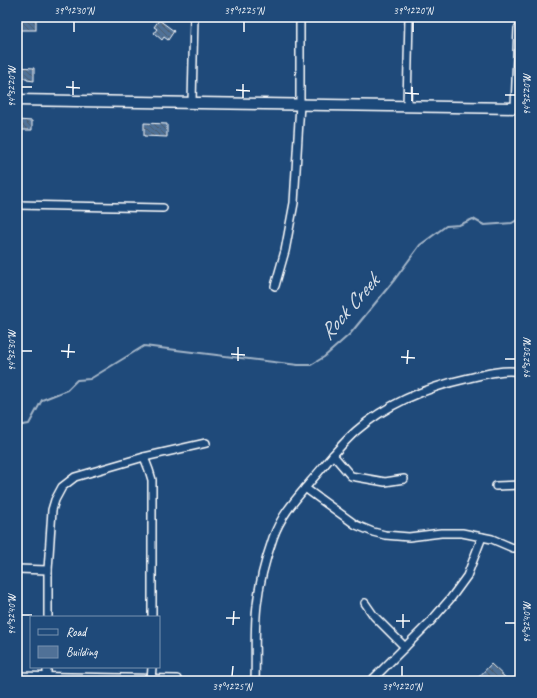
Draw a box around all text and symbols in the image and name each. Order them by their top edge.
text: 39°12'30"N [54,4,96,17]
text: 39°12'25"N [224,4,266,17]
text: 39°12'20"N [393,4,435,17]
text: 94°32'20"W [5,65,18,107]
text: 94°32'20"W [520,73,533,115]
water label: Rock Creek [314,267,386,345]
text: 94°32'30"W [5,329,18,371]
text: 94°32'30"W [520,337,533,379]
text: 94°32'40"W [5,593,18,635]
text: 94°32'40"W [520,601,533,643]
legend [30,616,160,668]
text: Road [66,624,88,640]
text: Building [66,644,98,660]
text: 39°12'25"N [212,680,254,693]
text: 39°12'20"N [382,680,424,693]

